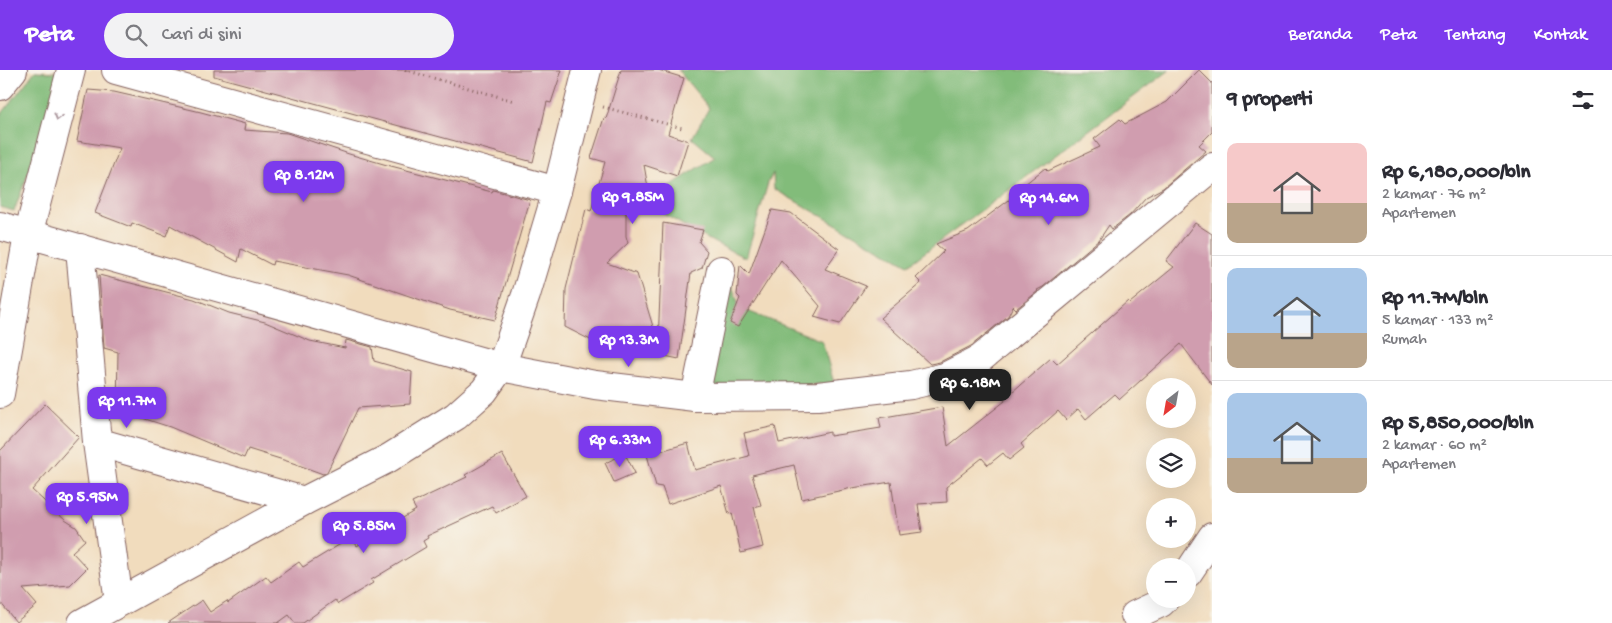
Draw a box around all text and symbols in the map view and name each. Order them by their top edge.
search box [104,13,454,58]
text: Peta [25,21,74,50]
icon: search [122,21,150,49]
text: Cari di sini [162,24,242,47]
text: Beranda [1288,25,1352,46]
text: Peta [1380,25,1417,46]
text: Tentang [1445,25,1506,46]
text: Kontak [1534,25,1587,46]
icon: filters [1569,86,1597,114]
text: 9 properti [1227,88,1313,113]
one-way arrow [53,113,64,122]
pin: Rp 8.12M [252,160,356,203]
text: Rp 6,180,000/bln [1382,161,1531,186]
icon: home [1267,163,1327,223]
text: Rp 8.12M [274,167,334,186]
pin: Rp 9.85M [581,182,685,225]
pin: Rp 14.6M [997,184,1101,226]
text: 2 kamar · 76 m² [1382,186,1486,205]
text: Rp 9.85M [602,189,664,208]
text: Rp 14.6M [1020,190,1078,209]
text: Apartemen [1382,205,1456,224]
text: Rp 11.7M/bln [1382,287,1488,312]
icon: home [1267,288,1327,348]
text: 5 kamar · 133 m² [1382,312,1493,331]
pin: Rp 13.3M [577,326,681,368]
text: Rumah [1382,331,1427,350]
text: Rp 13.3M [599,332,659,351]
pin: Rp 6.18M [918,368,1022,411]
text: Rp 6.18M [940,375,1000,394]
north arrow [1146,378,1196,428]
map controls [1146,378,1196,608]
pin: Rp 11.7M [75,386,179,429]
text: Rp 11.7M [98,393,156,412]
text: Rp 5,850,000/bln [1382,412,1534,437]
icon: home [1267,413,1327,473]
pin: Rp 6.33M [568,426,672,468]
text: Rp 6.33M [590,432,650,451]
text: 2 kamar · 60 m² [1382,437,1487,456]
button: layers [1146,438,1196,488]
text: Apartemen [1382,456,1456,475]
pin: Rp 5.95M [35,482,139,525]
text: Rp 5.95M [56,489,118,508]
button: + [1146,498,1196,548]
pin: Rp 5.85M [312,512,416,554]
text: Rp 5.85M [333,518,395,537]
button: − [1146,558,1196,608]

